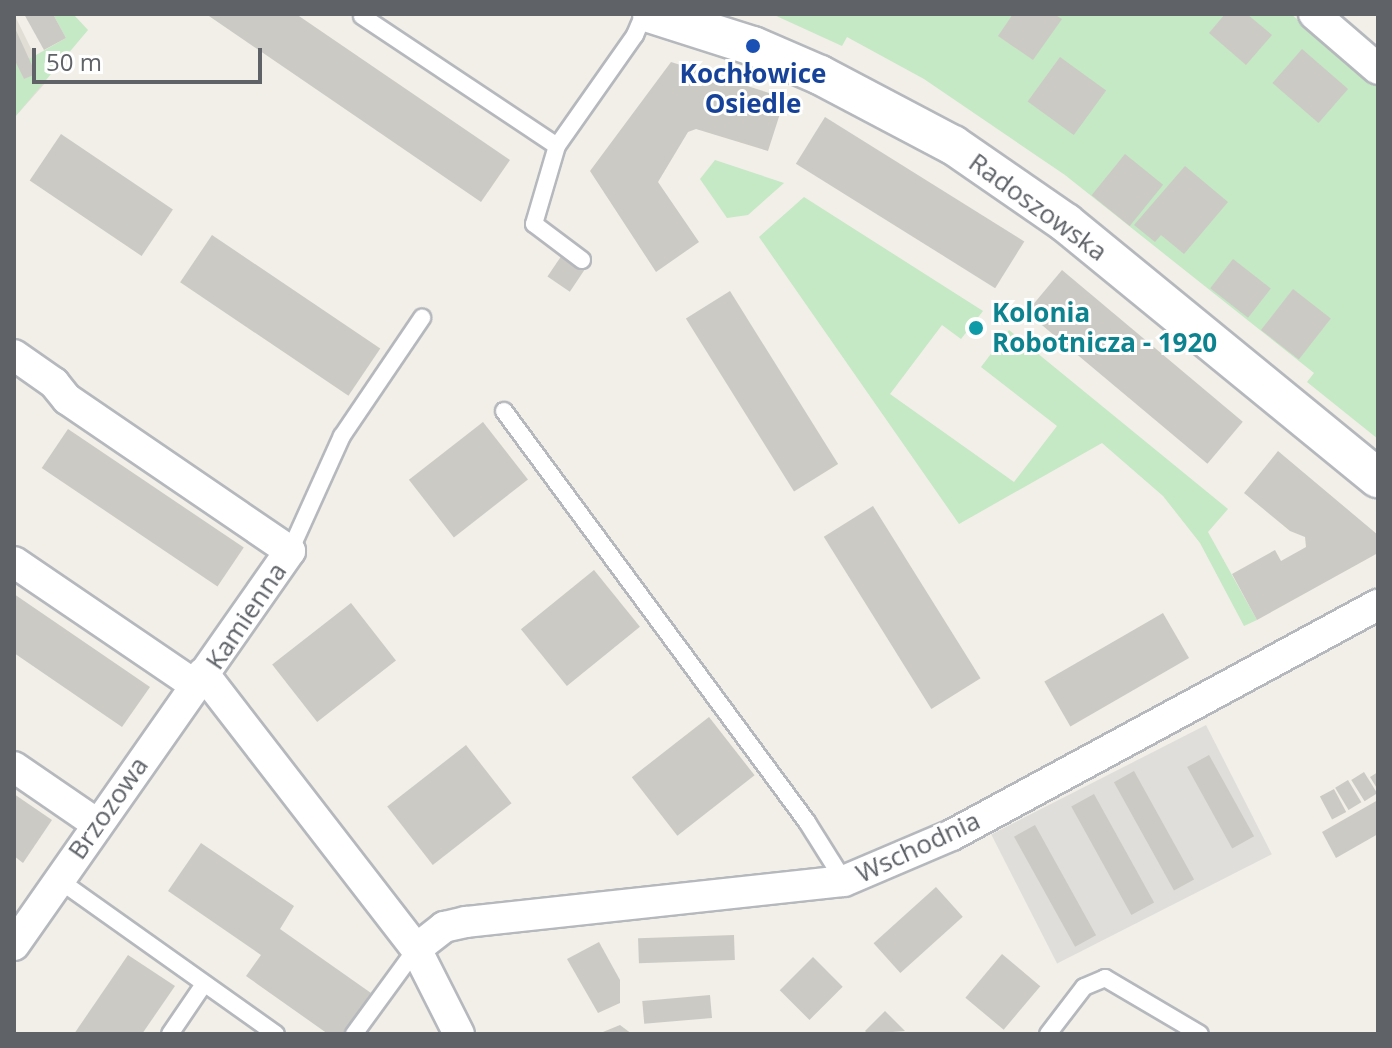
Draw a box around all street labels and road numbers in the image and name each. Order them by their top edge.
street label: Radoszowska [963,147,1113,267]
street label: Kamienna [199,557,293,675]
street label: Brzozowa [61,751,155,865]
street label: Wschodnia [851,805,985,889]

